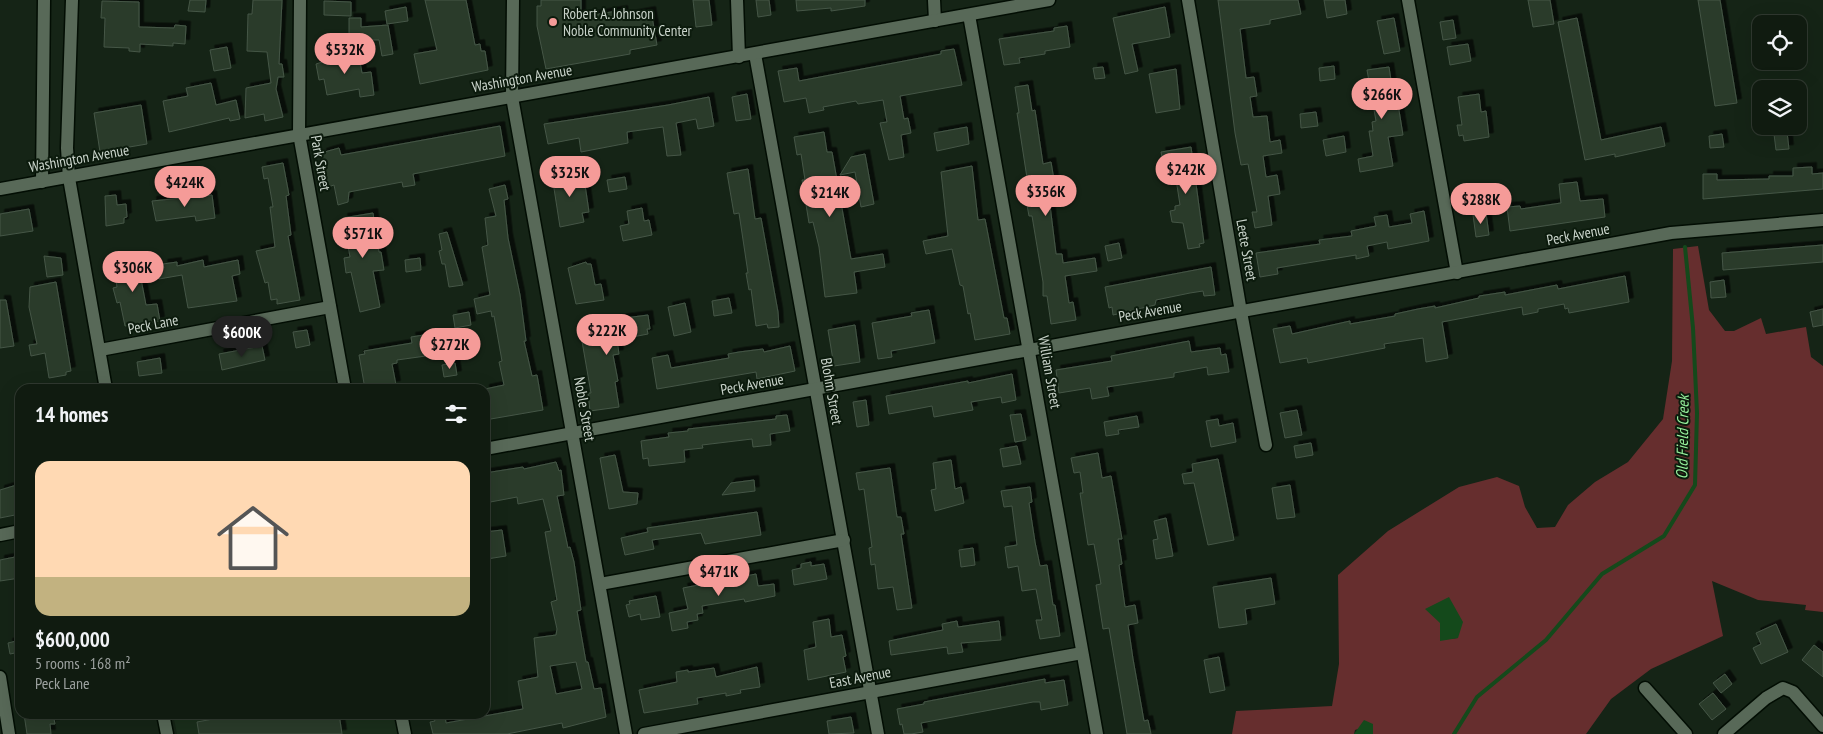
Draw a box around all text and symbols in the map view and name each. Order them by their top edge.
place label: Robert A. Johnson Noble Community Center [563,4,693,40]
map controls [1752,15,1807,135]
button: locate [1752,15,1807,70]
marker: Robert A. Johnson Noble Community Center [547,16,559,28]
pin: $532K [310,32,380,75]
text: $532K [326,39,364,59]
street label: Washington Avenue [470,60,574,96]
pin: $266K [1347,78,1417,120]
button: layers [1752,80,1807,135]
text: $266K [1363,84,1401,104]
street label: Park Street [307,134,335,192]
street label: Washington Avenue [27,140,131,176]
pin: $242K [1151,152,1221,195]
pin: $325K [535,156,605,198]
text: $242K [1167,159,1205,179]
text: $325K [551,162,589,182]
pin: $424K [150,166,220,208]
text: $424K [166,172,204,192]
pin: $356K [1011,174,1081,217]
pin: $214K [795,176,865,218]
text: $356K [1027,181,1065,201]
text: $214K [811,182,849,202]
pin: $288K [1446,182,1516,225]
text: $288K [1462,189,1500,209]
pin: $571K [328,216,398,259]
street label: Leete Street [1232,218,1262,282]
street label: Peck Avenue [1545,219,1611,249]
text: $571K [344,223,382,243]
pin: $306K [98,250,168,293]
text: $306K [114,257,152,277]
street label: Peck Avenue [1117,296,1183,326]
street label: Peck Lane [126,310,180,338]
pin: $222K [572,314,642,356]
pin: $600K [207,316,277,358]
text: $222K [588,320,626,340]
text: $600K [223,322,261,342]
pin: $272K [415,328,485,370]
text: $272K [431,334,469,354]
street label: William Street [1034,334,1066,410]
street label: Blohm Street [817,356,847,426]
street label: Peck Avenue [719,369,785,399]
street label: Noble Street [570,375,600,443]
water label: Old Field Creek [1671,393,1693,479]
icon: filters [442,400,470,428]
text: 14 homes [35,401,108,428]
icon: home [208,493,298,583]
pin: $471K [684,554,754,597]
text: $471K [700,561,738,581]
text: $600,000 [35,626,110,653]
text: 5 rooms · 168 m² [35,653,131,673]
street label: East Avenue [828,662,892,692]
text: Peck Lane [35,673,90,693]

